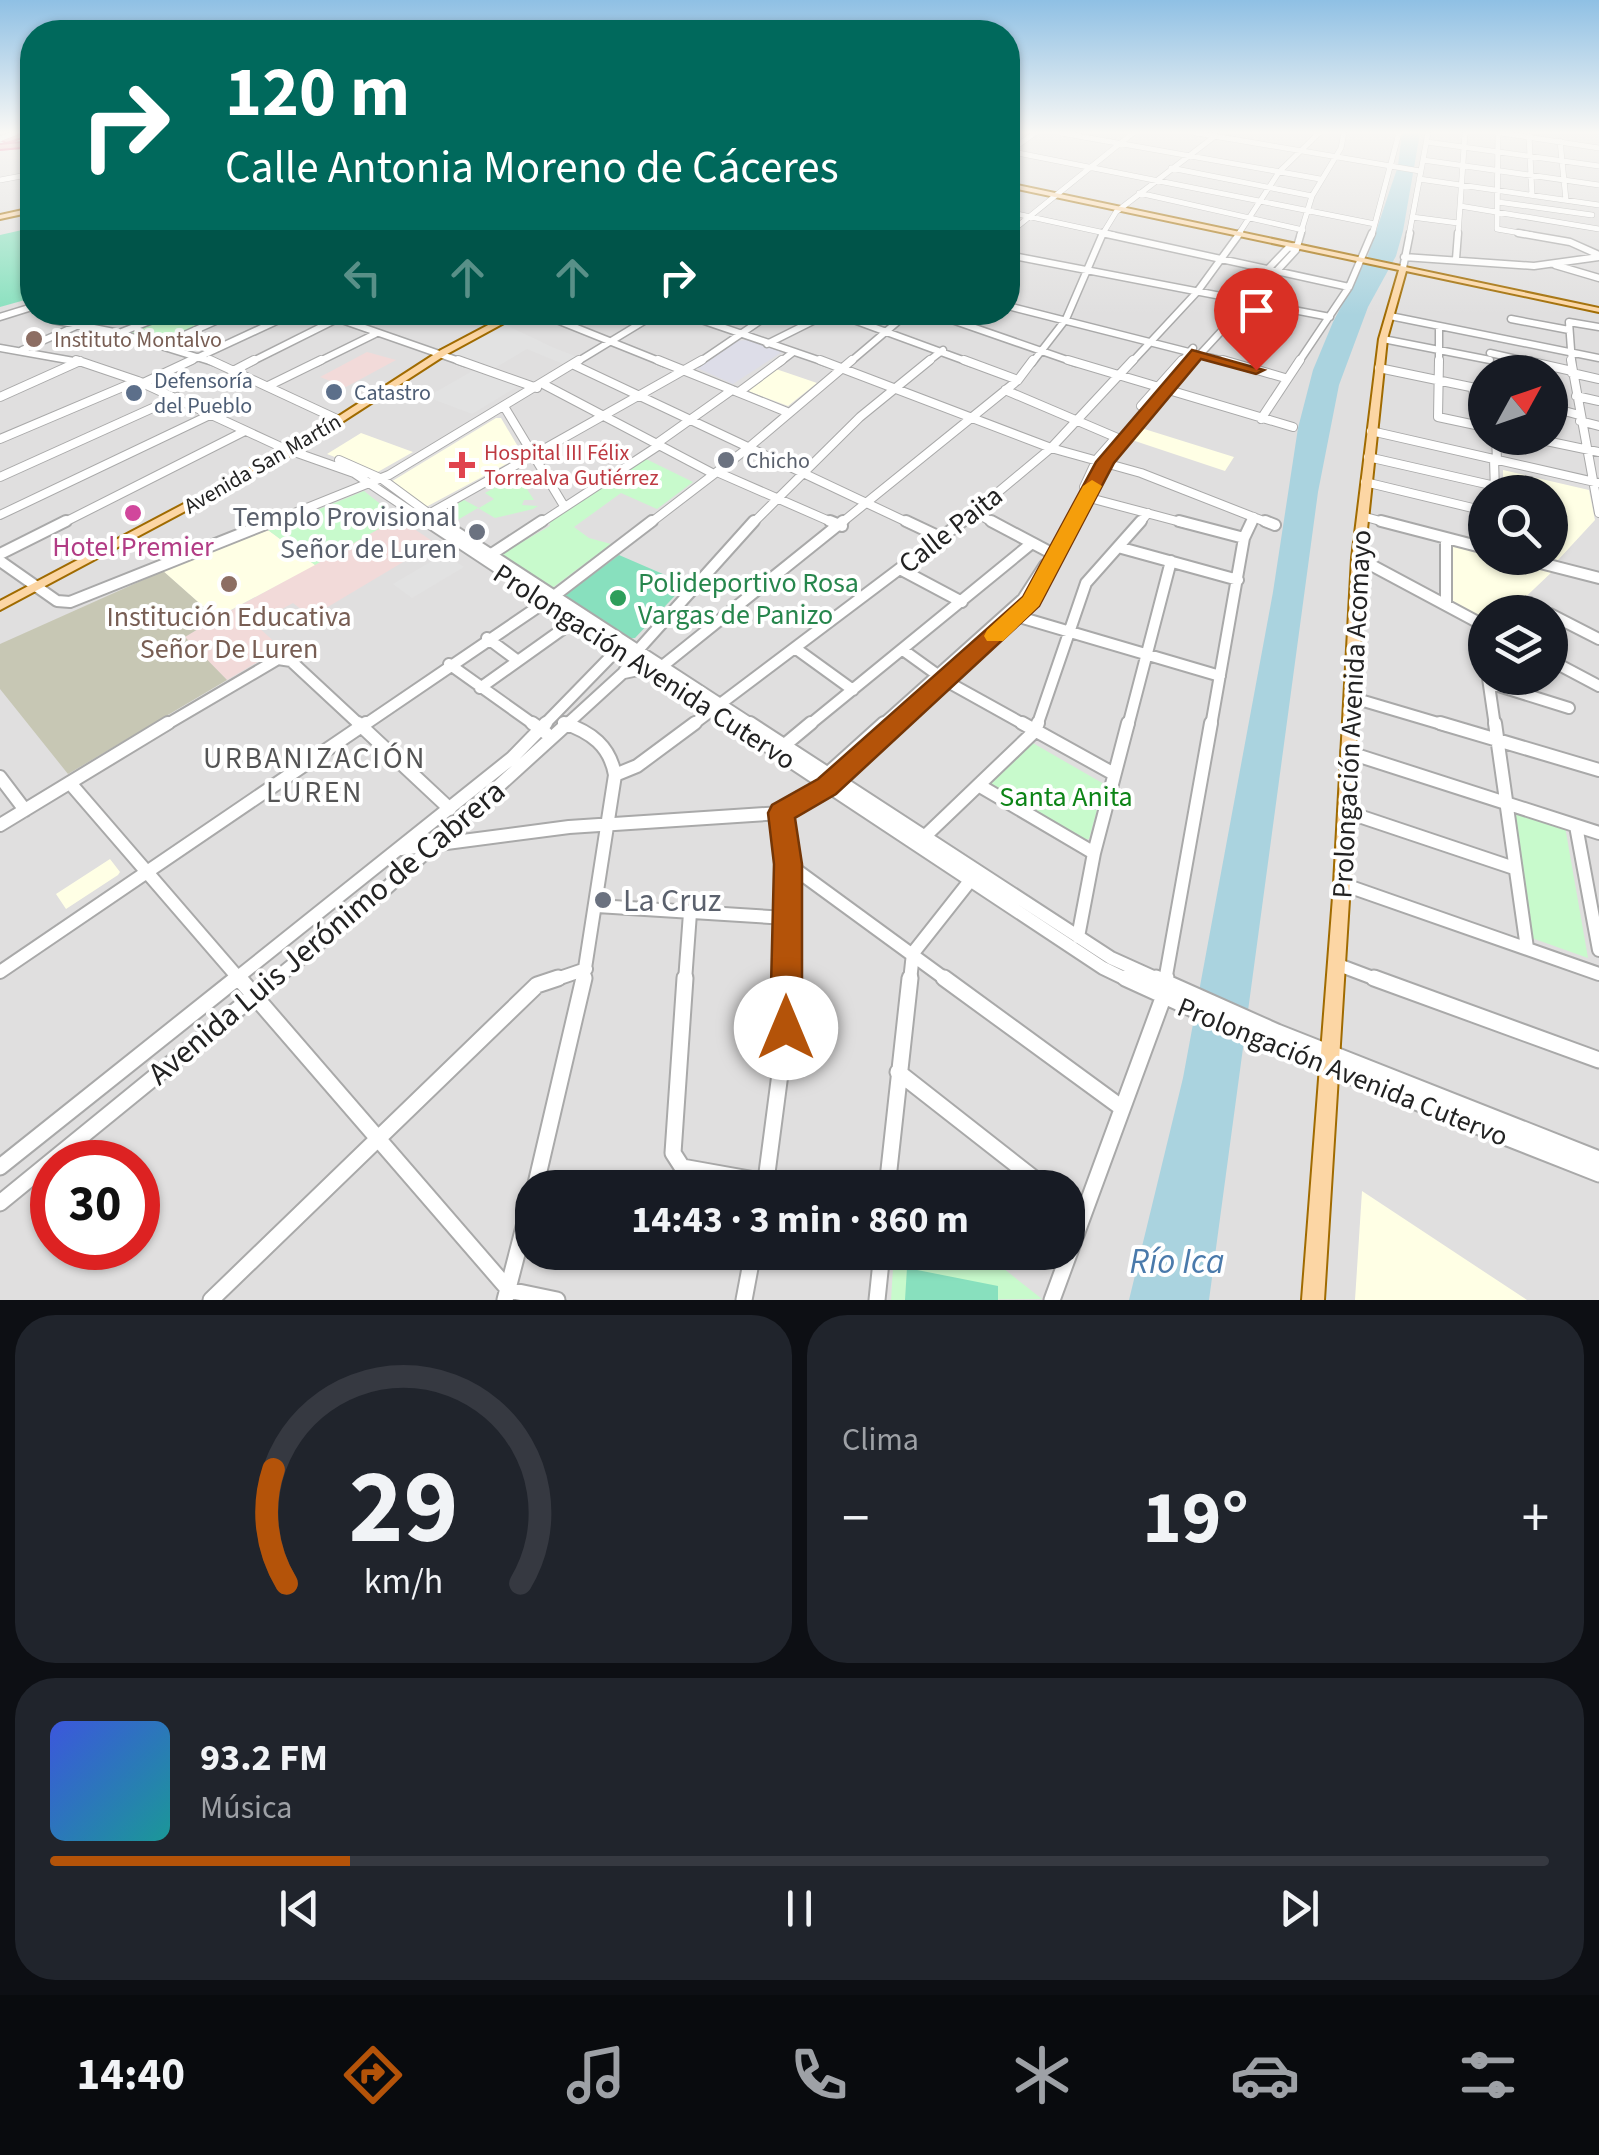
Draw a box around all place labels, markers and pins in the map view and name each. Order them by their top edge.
pin [1214,268,1299,371]
place label: Instituto Montalvo [54,324,222,356]
marker: Instituto Montalvo [23,328,45,350]
place label: Defensoría del Pueblo [154,365,253,422]
place label: Catastro [354,377,431,409]
marker: Catastro [323,381,345,403]
marker: Defensoría del Pueblo [123,382,145,404]
place label: Hospital III Félix Torrealva Gutiérrez [484,437,659,494]
place label: Chicho [746,445,810,477]
marker: Chicho [715,449,737,471]
marker: Hospital III Félix Torrealva Gutiérrez [449,452,475,478]
place label: Templo Provisional Señor de Luren [233,497,457,569]
marker: Hotel Premier [122,502,144,524]
marker: Templo Provisional Señor de Luren [466,521,488,543]
place label: Hotel Premier [52,527,214,567]
place label: Polideportivo Rosa Vargas de Panizo [638,563,859,635]
marker: Institución Educativa Señor De Luren [218,573,240,595]
marker: Polideportivo Rosa Vargas de Panizo [607,587,629,609]
place label: Institución Educativa Señor De Luren [106,597,352,669]
place label: La Cruz [623,878,721,924]
marker: La Cruz [592,889,614,911]

